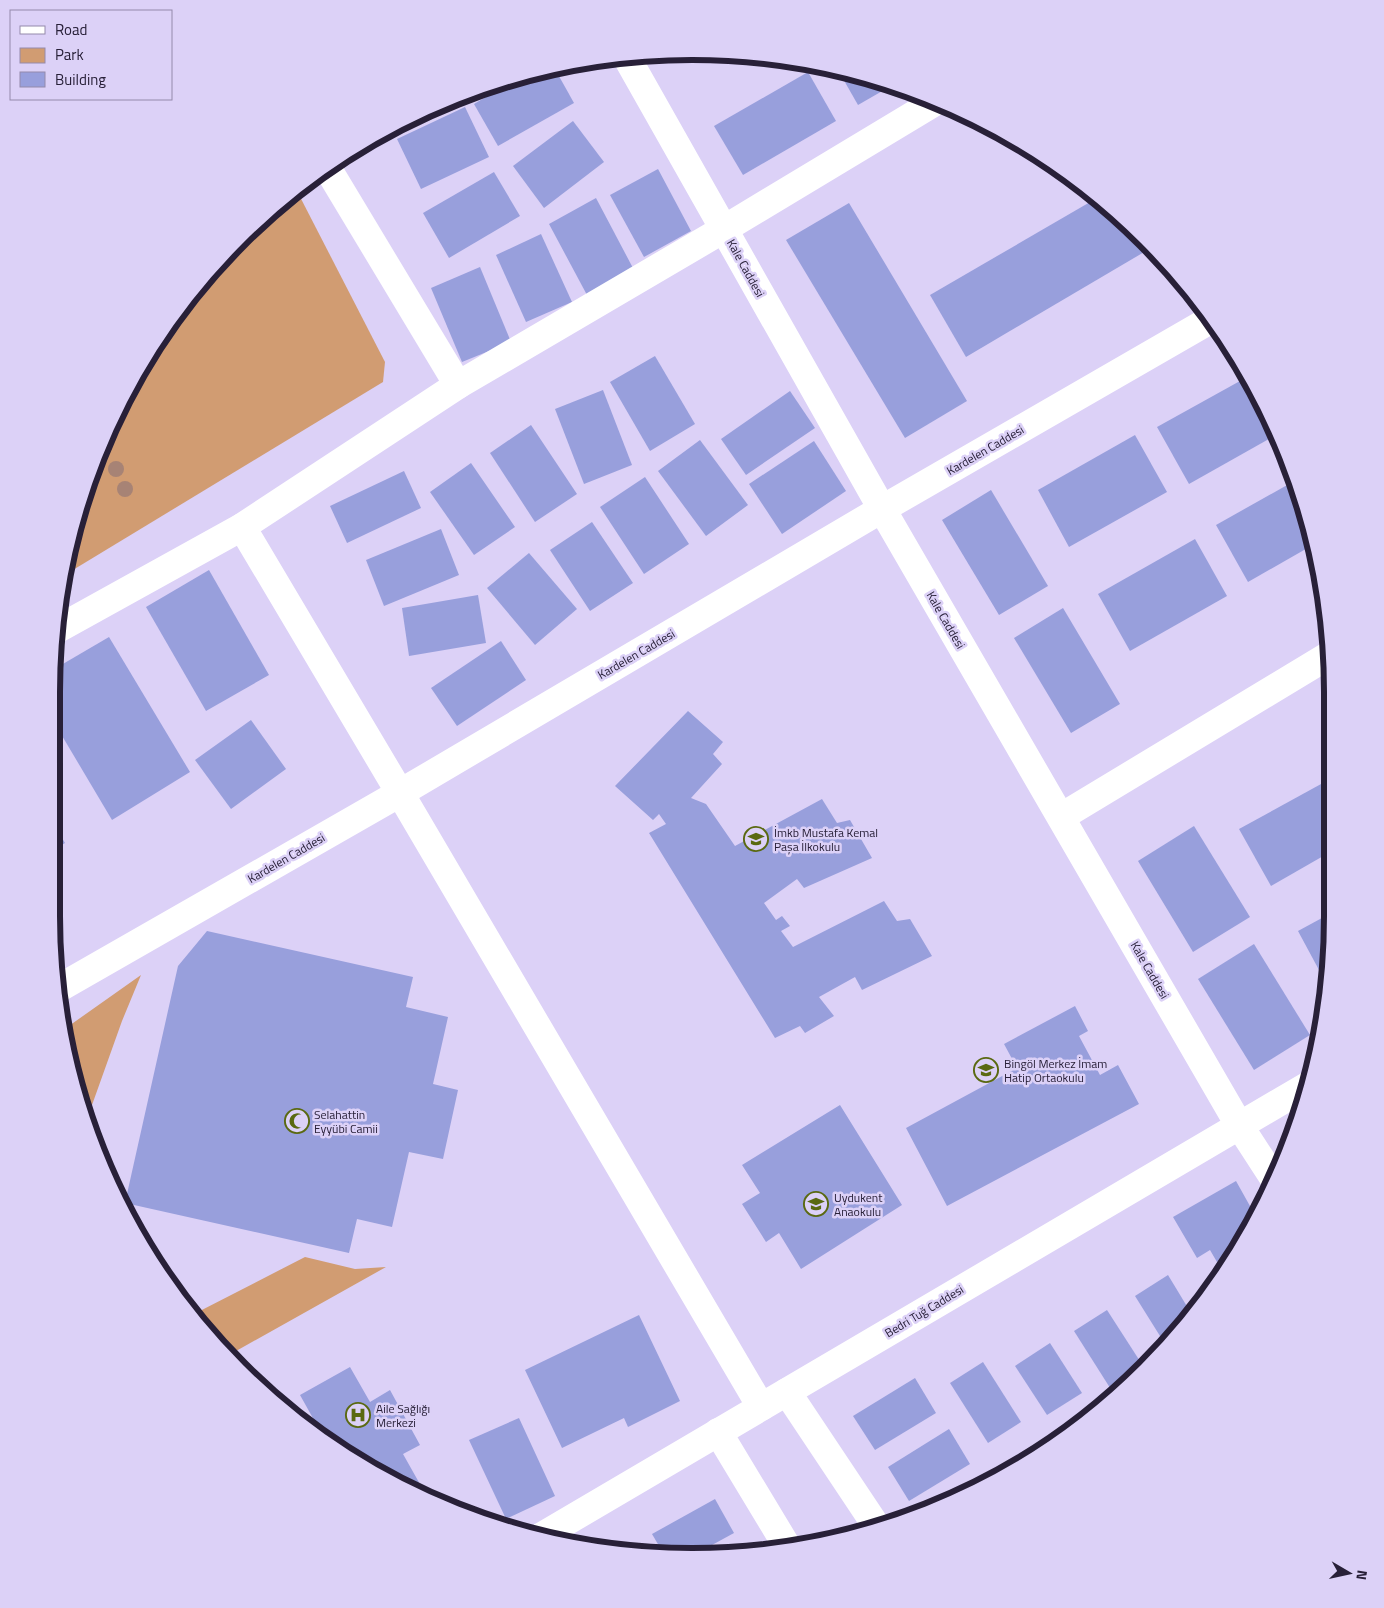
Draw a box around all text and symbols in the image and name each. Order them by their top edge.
legend [10,10,172,100]
text: Road [55,18,87,41]
text: Park [55,43,84,66]
text: Building [55,68,106,91]
street label: Kale Caddesi [722,235,770,301]
street label: Kardelen Caddesi [943,420,1027,480]
street label: Kale Caddesi [922,588,970,652]
street label: Kardelen Caddesi [594,624,678,684]
place label: İmkb Mustafa Kemal Paşa İlkokulu [774,823,878,856]
school or university icon: İmkb Mustafa Kemal Paşa İlkokulu [743,826,769,852]
street label: Kardelen Caddesi [244,828,328,888]
street label: Kale Caddesi [1126,938,1174,1002]
place label: Bingöl Merkez İmam Hatip Ortaokulu [1004,1054,1107,1087]
school or university icon: Bingöl Merkez İmam Hatip Ortaokulu [973,1057,999,1083]
place label: Selahattin Eyyübi Camii [314,1105,378,1138]
mosque icon: Selahattin Eyyübi Camii [284,1108,310,1134]
place label: Uydukent Anaokulu [834,1188,883,1221]
school or university icon: Uydukent Anaokulu [803,1191,829,1217]
street label: Bedri Tuğ Caddesi [881,1280,967,1342]
place label: Aile Sağlığı Merkezi [376,1399,430,1432]
hospital icon: Aile Sağlığı Merkezi [345,1402,371,1428]
north arrow [1324,1548,1374,1598]
text: N [1351,1569,1373,1582]

